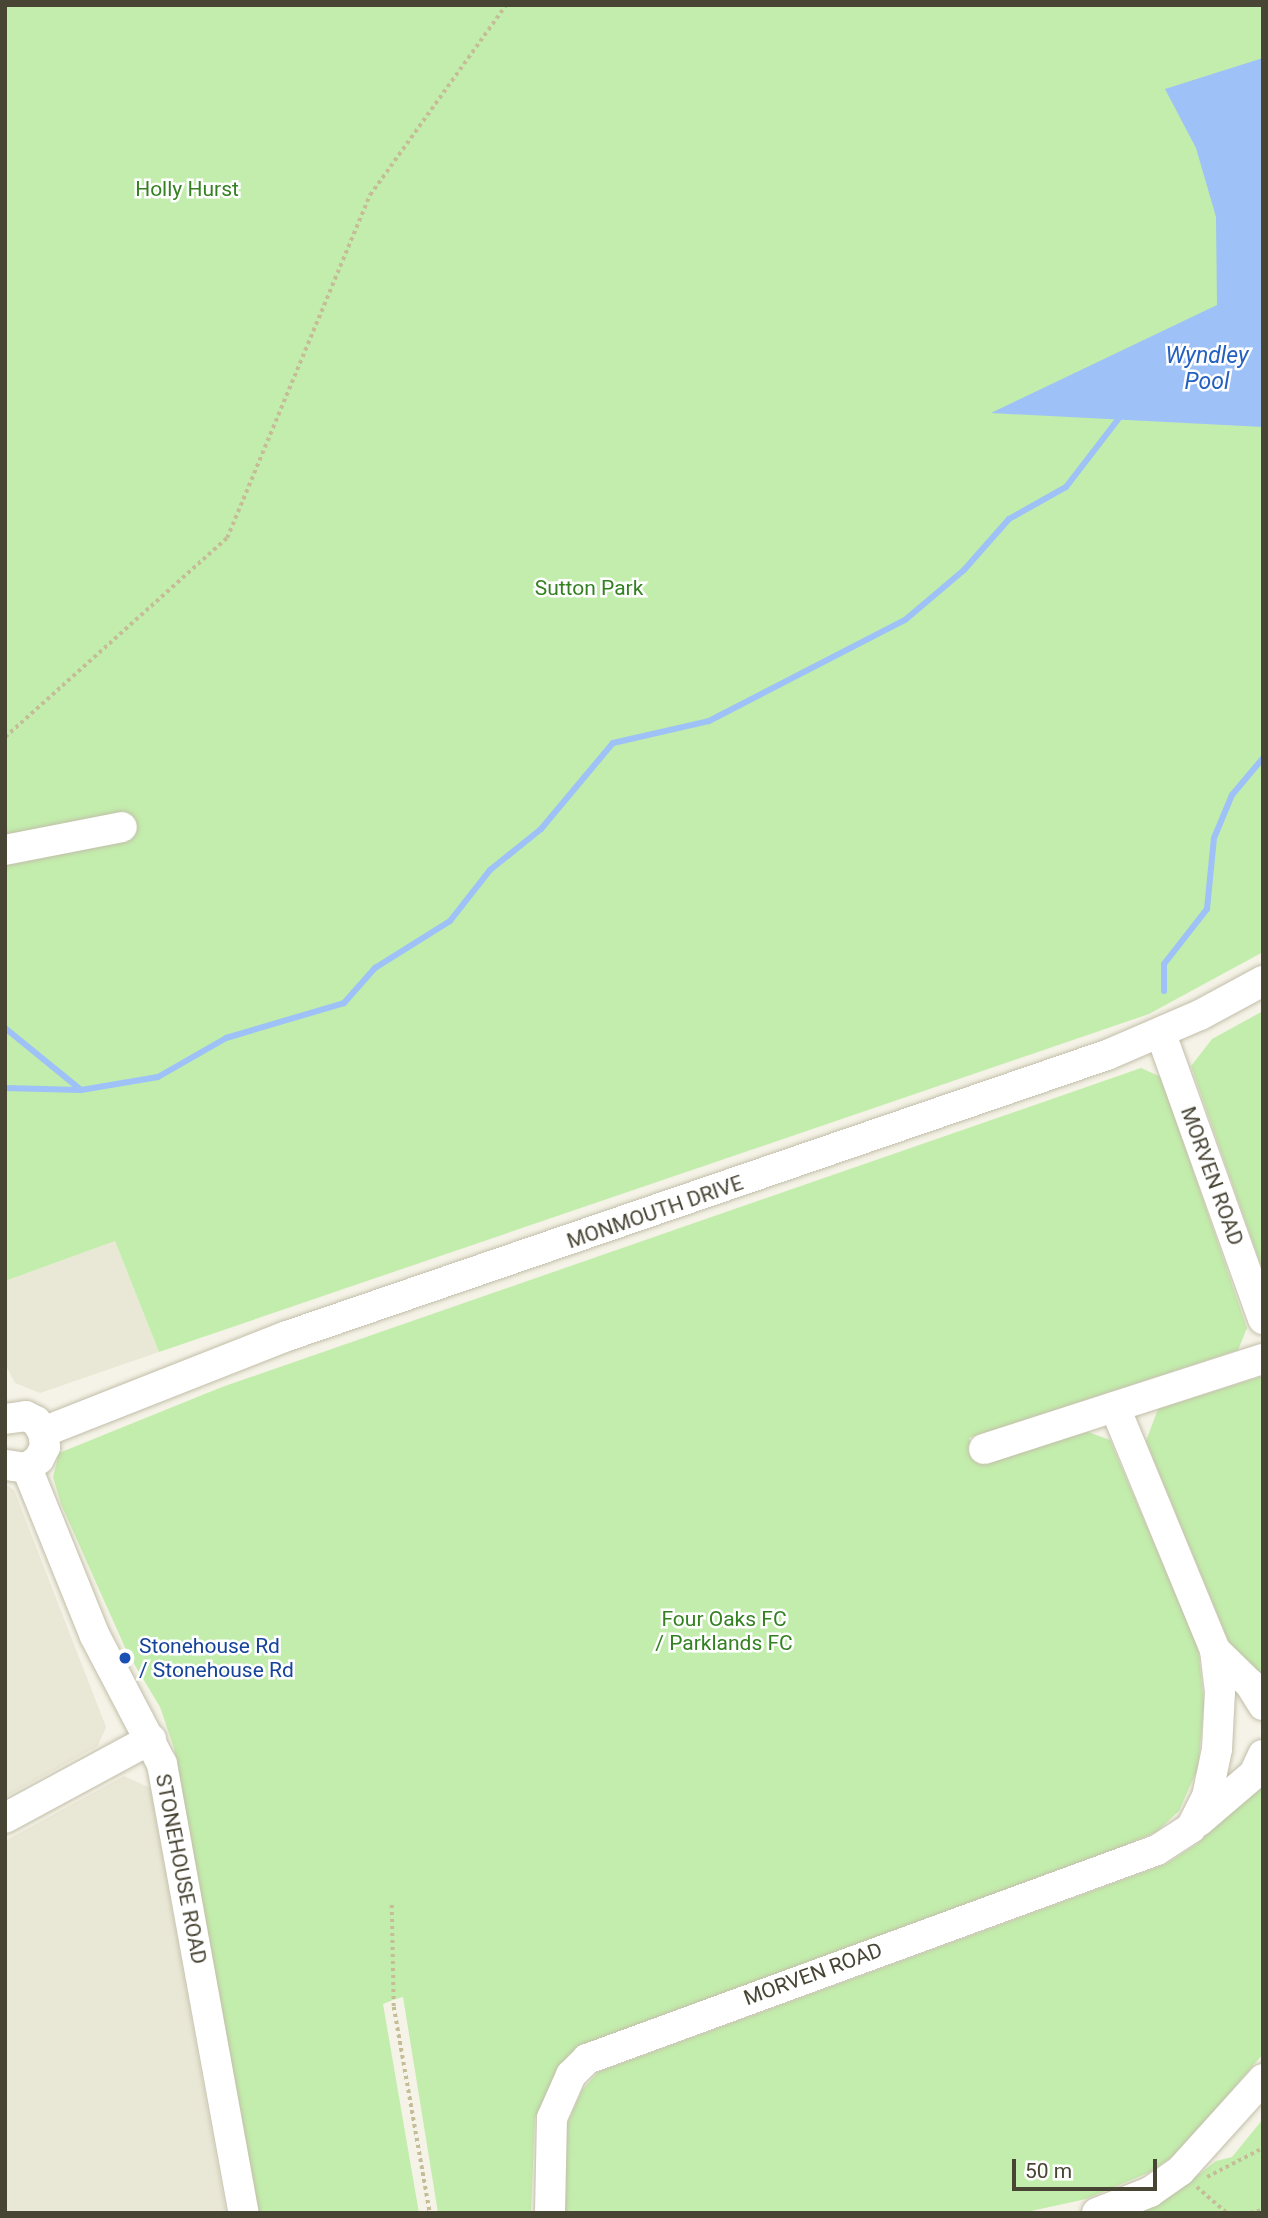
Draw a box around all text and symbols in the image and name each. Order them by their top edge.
park label: Holly Hurst [135,176,239,202]
water label: Wyndley Pool [1166,342,1248,396]
park label: Sutton Park [535,575,643,601]
street label: MORVEN ROAD [1175,1103,1249,1249]
street label: MONMOUTH DRIVE [564,1170,746,1254]
park label: Four Oaks FC / Parklands FC [655,1606,793,1656]
place label: Stonehouse Rd / Stonehouse Rd [139,1633,294,1683]
marker: Stonehouse Rd / Stonehouse Rd [117,1650,133,1666]
street label: STONEHOUSE ROAD [150,1772,212,1966]
street label: MORVEN ROAD [740,1937,886,2011]
scale bar [1016,2144,1161,2188]
text: 50 m [1025,2159,1072,2183]

